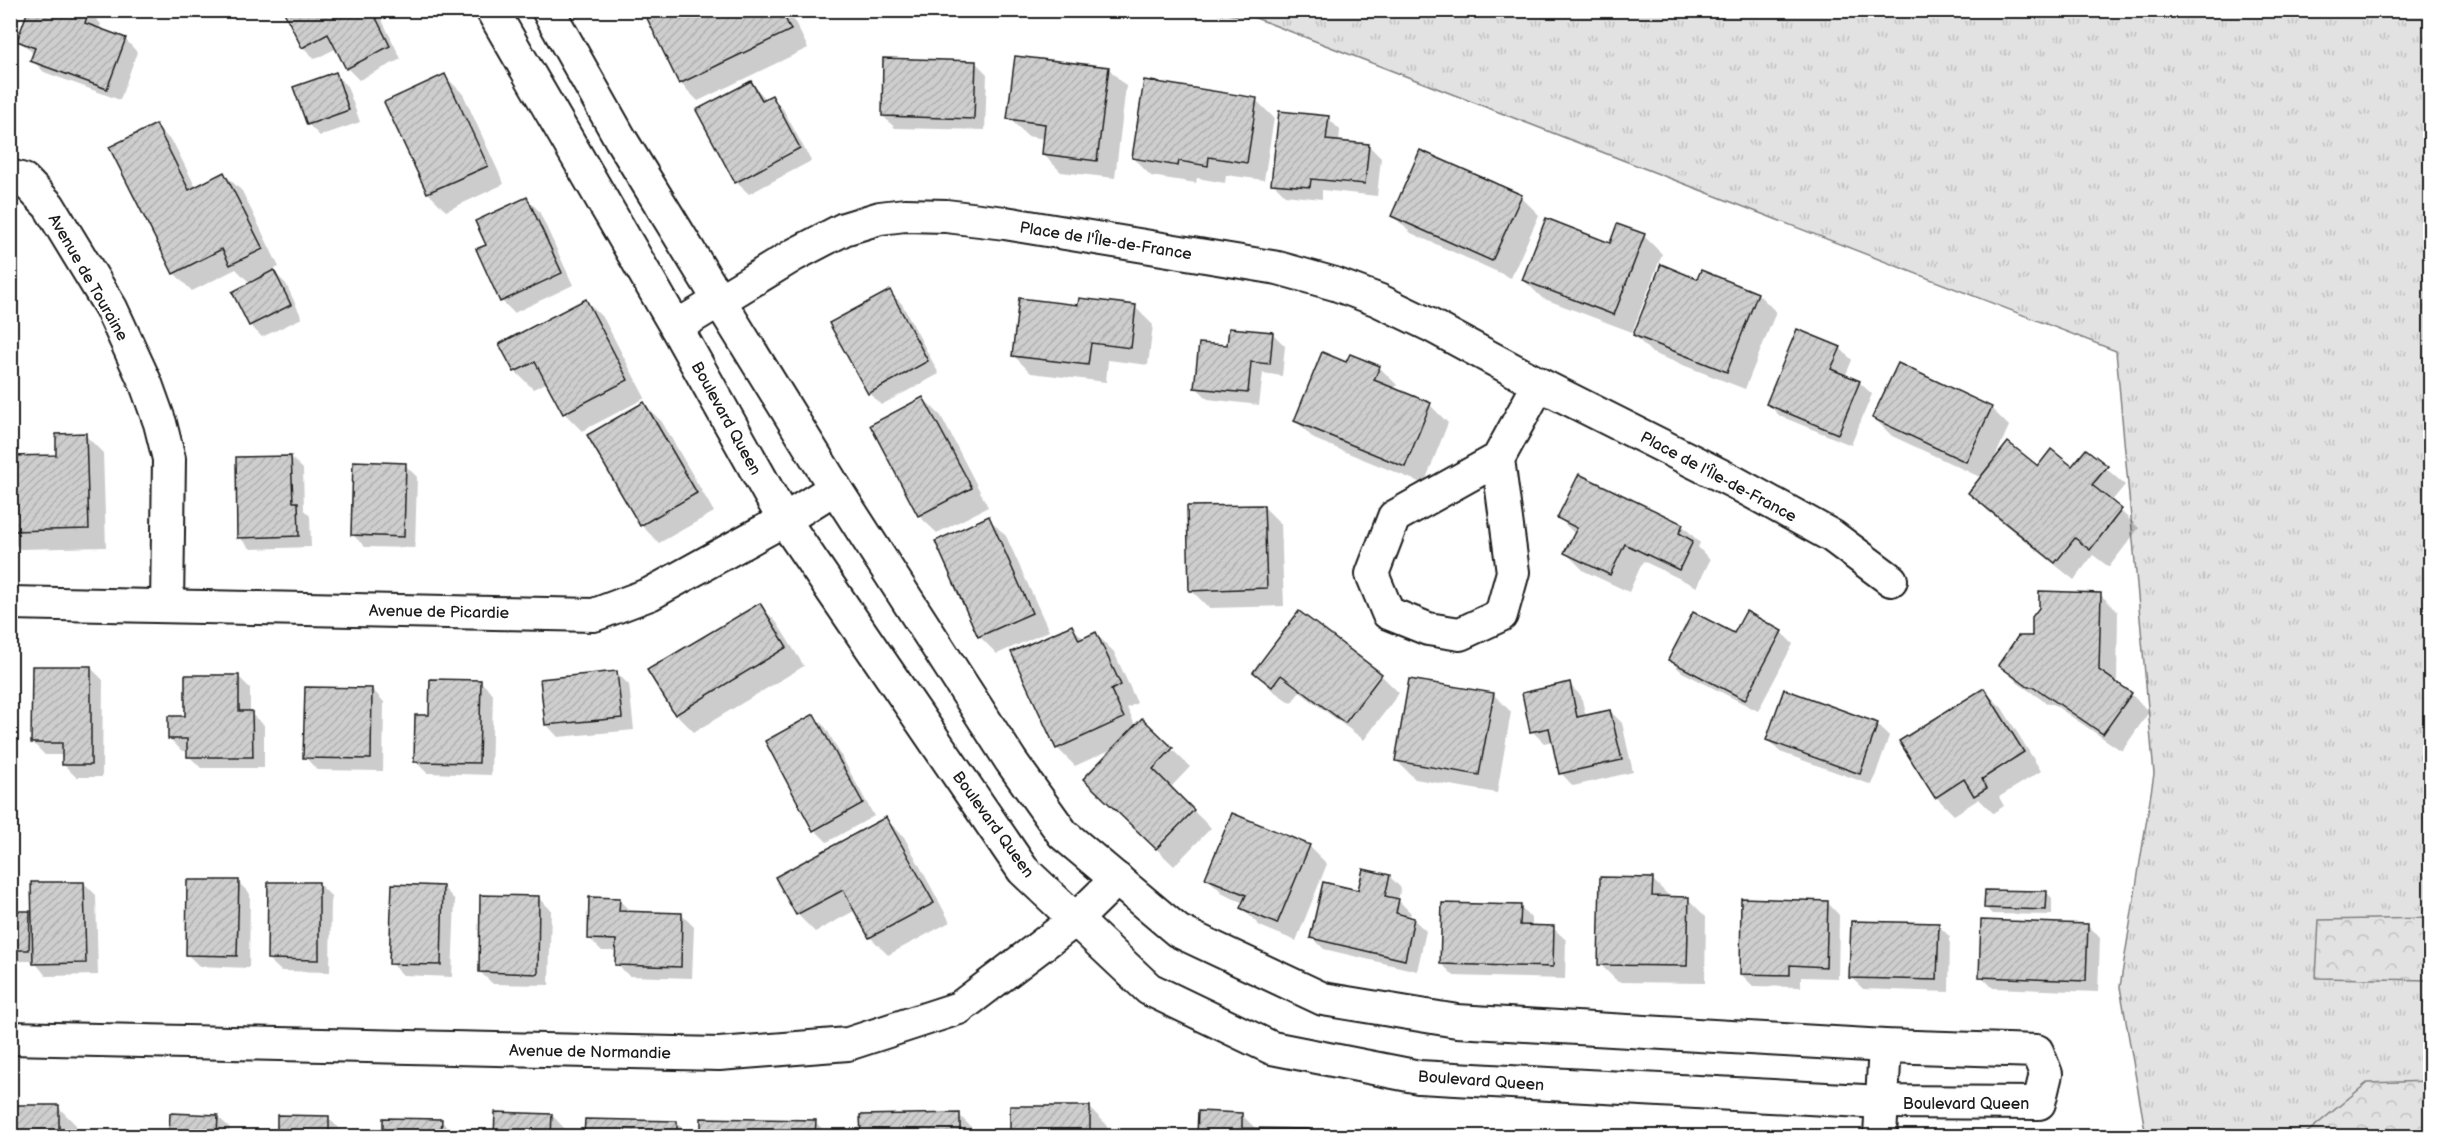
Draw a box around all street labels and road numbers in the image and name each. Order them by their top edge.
street label: Avenue de Touraine [44,211,132,345]
street label: Place de l'Île-de-France [1018,217,1194,265]
street label: Boulevard Queen [687,359,765,479]
street label: Place de l'Île-de-France [1637,426,1801,527]
street label: Avenue de Picardie [369,602,510,623]
street label: Boulevard Queen [948,768,1038,882]
street label: Avenue de Normandie [509,1042,671,1063]
street label: Boulevard Queen [1417,1068,1545,1095]
street label: Boulevard Queen [1903,1095,2029,1114]

